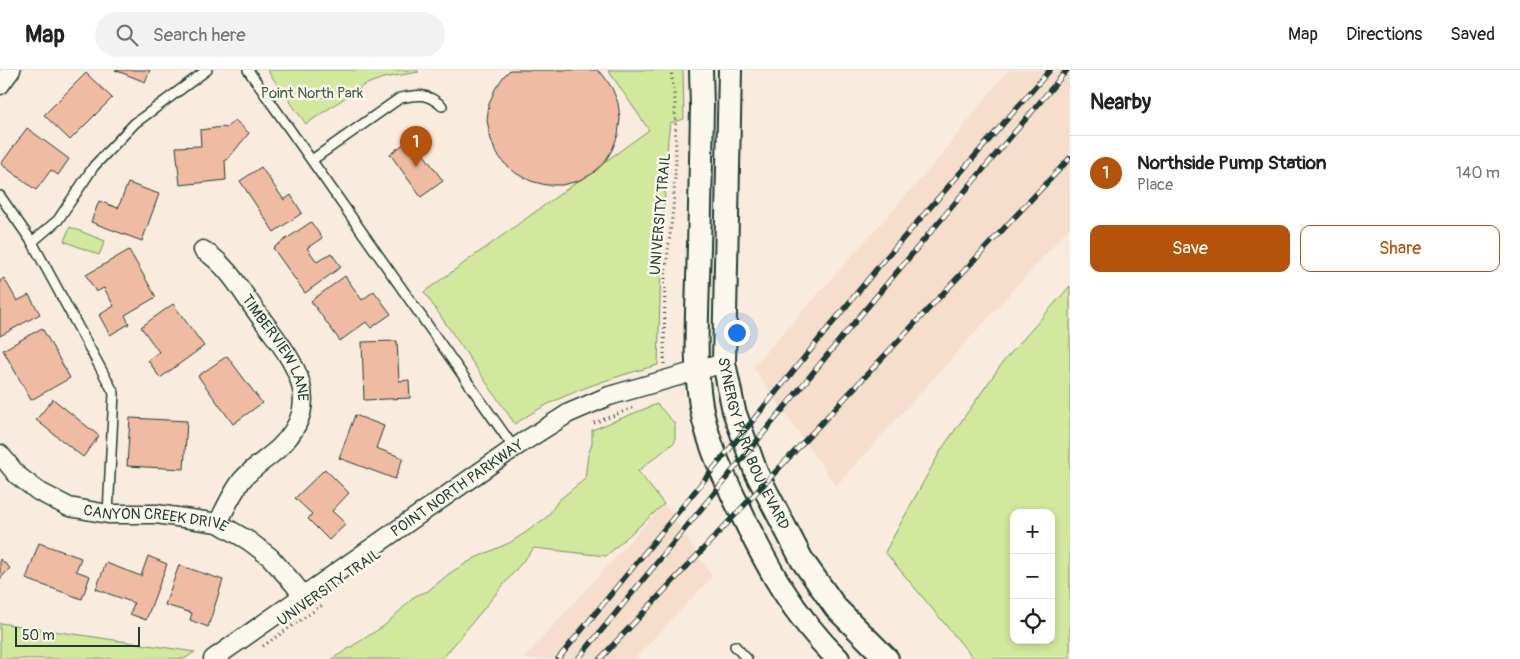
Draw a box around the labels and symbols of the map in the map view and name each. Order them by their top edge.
park label: Point North Park [261,84,364,103]
pin: 1 [400,126,432,167]
street label: UNIVERSITY TRAIL [646,152,675,276]
street label: TIMBERVIEW LANE [237,291,312,402]
your location [724,320,750,346]
street label: SYNERGY PARK BOULEVARD [714,357,794,533]
street label: POINT NORTH PARKWAY [387,435,527,541]
street label: CANYON CREEK DRIVE [82,501,232,537]
street label: UNIVERSITY TRAIL [274,545,385,630]
scale bar [15,624,140,647]

